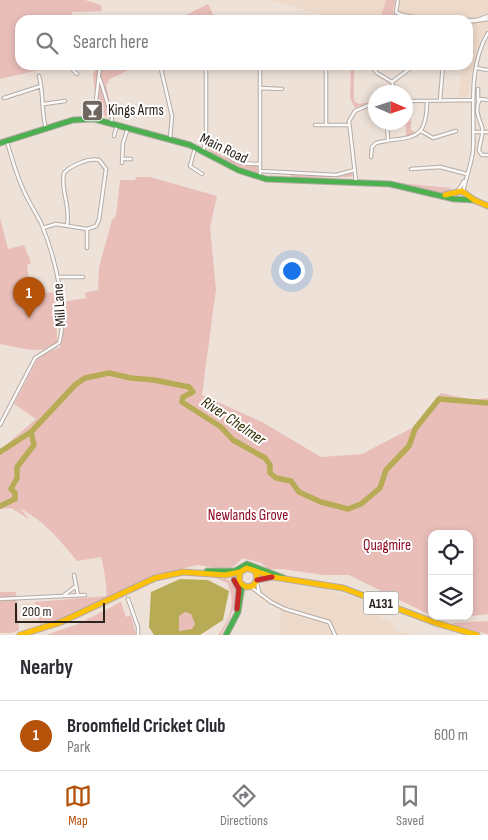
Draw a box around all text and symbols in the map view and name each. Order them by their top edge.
search box [15,15,473,70]
icon: search [33,29,61,57]
text: Search here [73,31,149,54]
north arrow [368,85,413,130]
bar icon: Kings Arms [80,98,104,122]
place label: Kings Arms [108,101,164,120]
street label: Main Road [197,129,251,168]
your location [279,258,305,284]
pin: 1 [13,277,45,318]
street label: Mill Lane [49,283,70,327]
water label: River Chelmer [197,393,269,450]
park label: Newlands Grove [208,506,288,525]
map controls [428,530,473,620]
button: locate [428,530,473,575]
park label: Quagmire [363,536,411,555]
button: layers [428,575,473,620]
road number: A131 [364,592,398,614]
scale bar [15,600,105,623]
text: 200 m [22,603,51,620]
text: Nearby [20,655,73,680]
text: Broomfield Cricket Club [67,715,226,738]
text: 1 [33,726,39,745]
text: 600 m [434,726,468,745]
text: Park [67,738,90,757]
tab: Map [64,782,92,829]
tab: Directions [220,782,268,829]
tab: Saved [396,782,424,829]

